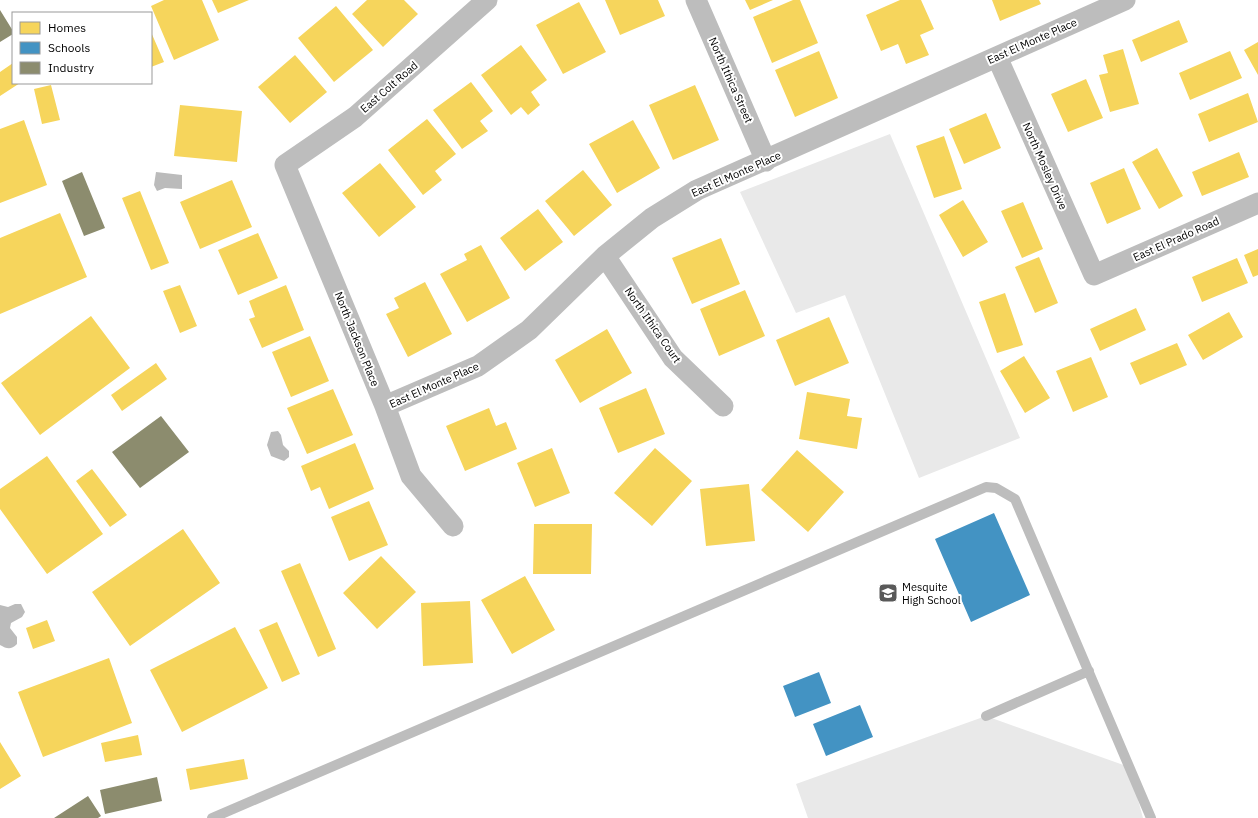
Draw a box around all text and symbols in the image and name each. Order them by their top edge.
legend [12,12,152,84]
street label: East El Monte Place [985,15,1079,67]
text: Homes [48,20,86,35]
street label: North Ithica Street [706,35,756,125]
text: Schools [48,40,91,55]
street label: East Colt Road [357,58,421,116]
text: Industry [48,60,94,75]
street label: North Mosley Drive [1020,120,1070,212]
street label: East El Monte Place [689,148,783,200]
street label: East El Prado Road [1131,214,1221,264]
street label: North Ithica Court [622,284,684,366]
street label: North Jackson Place [332,290,382,388]
street label: East El Monte Place [387,359,481,411]
place label: Mesquite High School [902,580,961,607]
school or university icon: Mesquite High School [877,582,899,604]

